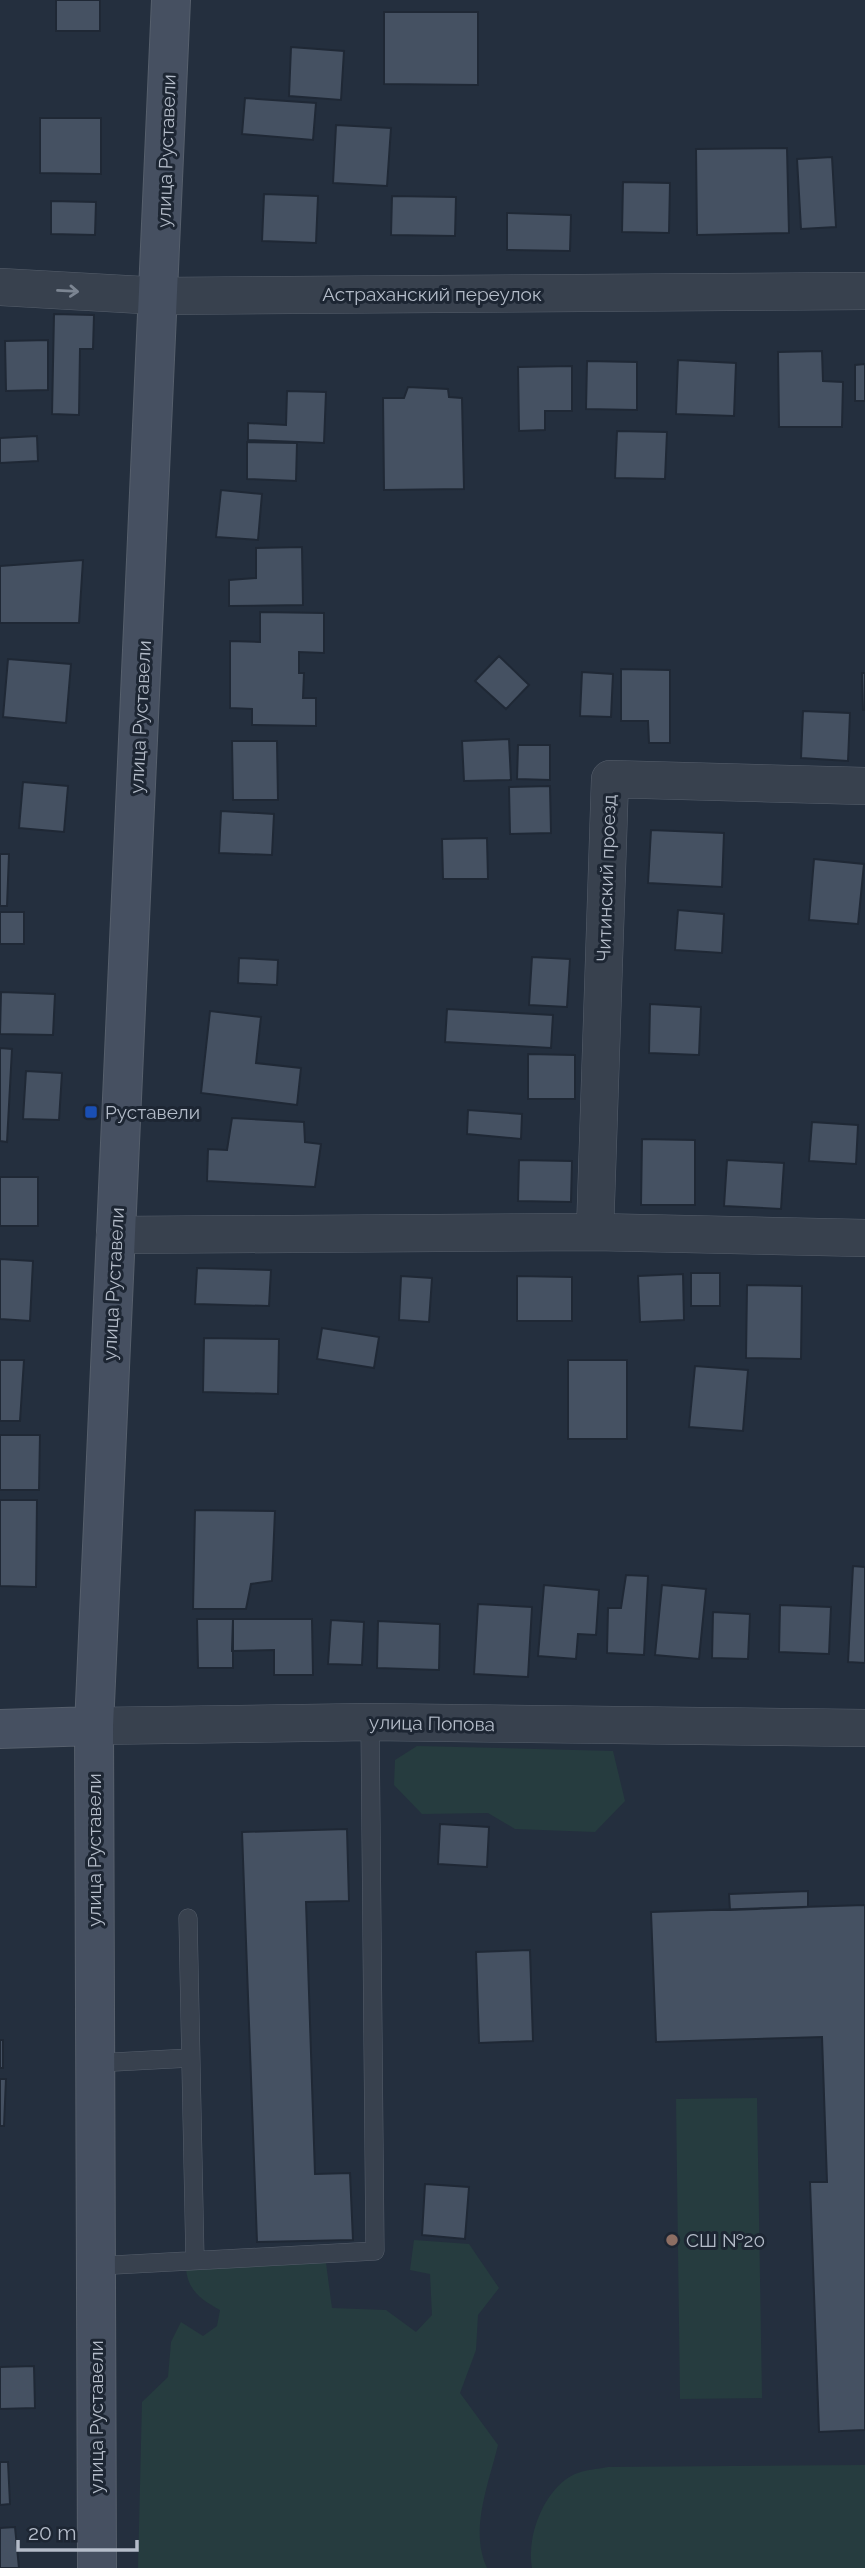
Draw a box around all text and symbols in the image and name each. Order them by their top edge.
street label: улица Руставели [152,74,180,228]
street label: Астраханский переулок [322,283,542,305]
one-way arrow [56,284,79,297]
street label: улица Руставели [125,640,155,794]
street label: Читинский проезд [592,794,620,962]
place label: Руставели [105,1101,200,1123]
marker: Руставели [83,1104,99,1120]
street label: улица Руставели [98,1207,128,1361]
street label: улица Попова [369,1711,495,1735]
street label: улица Руставели [83,1773,105,1927]
place label: СШ №20 [686,2229,765,2251]
marker: СШ №20 [664,2232,680,2248]
street label: улица Руставели [85,2340,107,2494]
scale bar [18,2508,136,2552]
text: 20 m [28,2520,76,2545]

